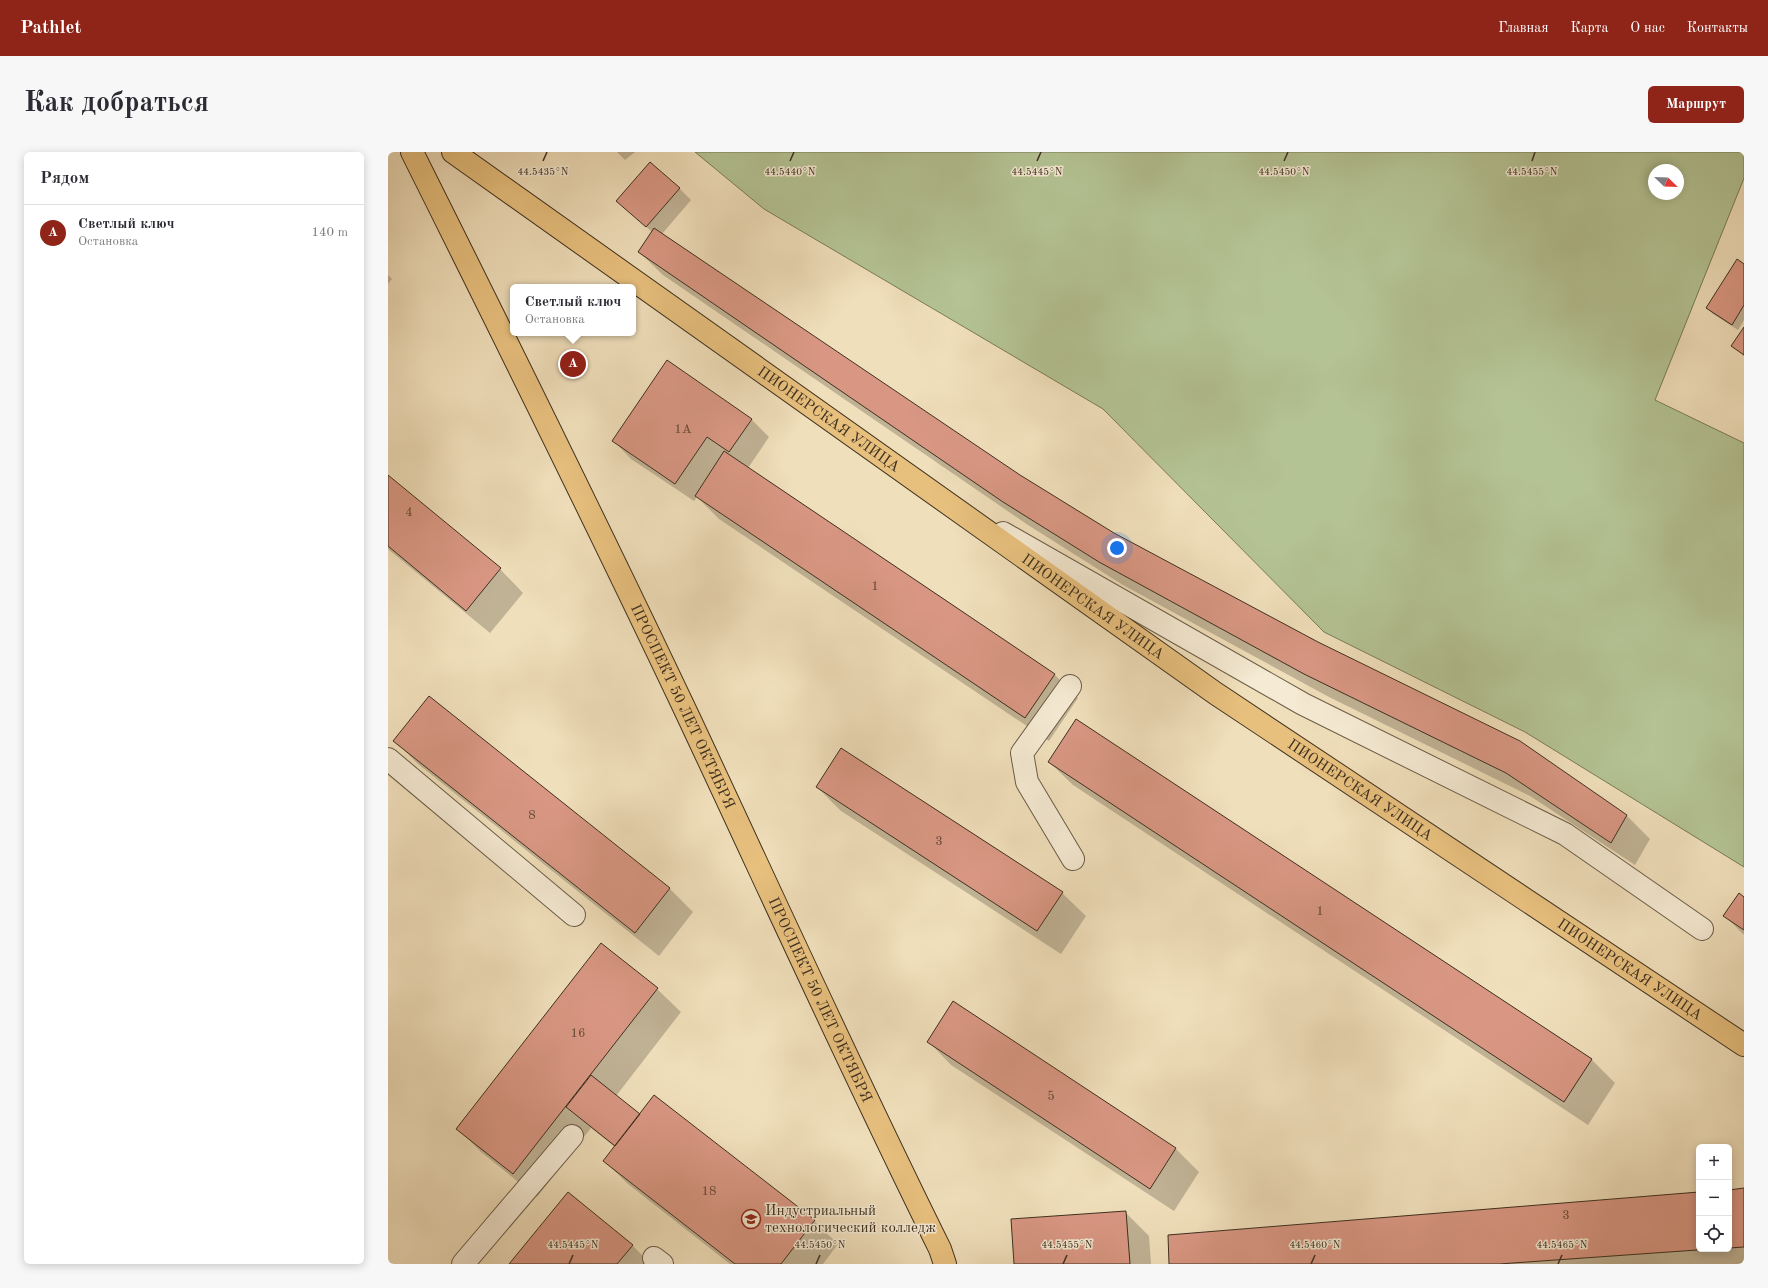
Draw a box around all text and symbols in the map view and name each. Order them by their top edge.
text: Pathlet [20,19,81,38]
text: Главная [1498,21,1548,35]
text: Карта [1570,21,1608,35]
text: О нас [1630,21,1665,35]
text: Контакты [1687,21,1748,35]
button: Маршрут [1648,86,1744,123]
text: Как добраться [24,90,209,118]
north arrow [1648,164,1684,200]
text: 44.5435°N [517,167,569,177]
text: 44.5440°N [764,167,816,177]
text: 44.5445°N [1011,167,1063,177]
text: 44.5450°N [1258,167,1310,177]
text: 44.5455°N [1506,167,1558,177]
text: Рядом [40,170,89,187]
text: Светлый ключ [78,217,175,232]
text: A [48,226,58,239]
text: 140 m [311,226,348,239]
text: Остановка [78,235,138,248]
popup [510,284,636,336]
text: Светлый ключ [525,295,621,310]
text: Остановка [525,313,585,326]
pin: A [560,349,586,379]
street label: ПИОНЕРСКАЯ УЛИЦА [754,365,902,476]
house number: 1А [674,423,692,436]
house number: 4 [405,506,413,519]
your location [1107,538,1127,558]
street label: ПИОНЕРСКАЯ УЛИЦА [1018,552,1167,664]
house number: 1 [871,580,879,593]
street label: ПРОСПЕКТ 50 ЛЕТ ОКТЯБРЯ [627,602,736,812]
street label: ПИОНЕРСКАЯ УЛИЦА [1284,737,1435,845]
house number: 8 [528,809,536,822]
house number: 3 [935,835,943,848]
street label: ПРОСПЕКТ 50 ЛЕТ ОКТЯБРЯ [765,895,874,1105]
house number: 1 [1316,905,1324,918]
street label: ПИОНЕРСКАЯ УЛИЦА [1554,917,1705,1024]
house number: 16 [570,1027,586,1040]
house number: 5 [1047,1090,1055,1103]
map controls [1696,1144,1732,1252]
button: + [1696,1144,1732,1180]
button: − [1696,1180,1732,1216]
house number: 18 [701,1185,717,1198]
place label: Индустриальный технологический колледж [765,1204,936,1236]
school or university icon: Индустриальный технологический колледж [740,1208,762,1230]
house number: 3 [1562,1209,1570,1222]
button: locate [1696,1216,1732,1252]
text: 44.5445°N [547,1240,599,1250]
text: 44.5450°N [794,1240,846,1250]
text: 44.5455°N [1041,1240,1093,1250]
text: 44.5460°N [1289,1240,1341,1250]
text: 44.5465°N [1536,1240,1588,1250]

